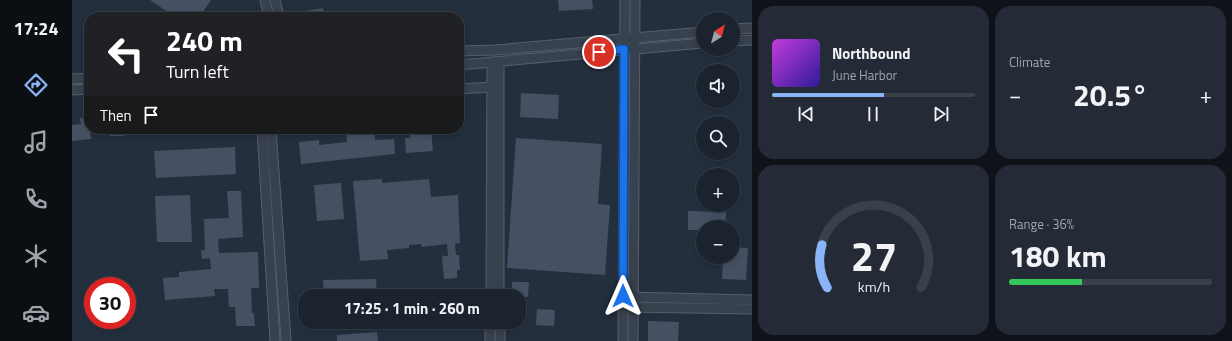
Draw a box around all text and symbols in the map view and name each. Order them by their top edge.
north arrow [696,12,740,56]
map controls [696,12,740,264]
text: 17:24 [14,15,58,42]
text: 240 m [166,19,243,62]
icon: left [100,28,152,80]
pin [582,35,616,69]
icon: arrive [588,41,610,63]
text: Northbound [832,42,911,65]
text: Climate [1009,52,1050,72]
text: Turn left [166,58,229,85]
button: sound [696,64,740,108]
text: June Harbor [832,65,897,85]
icon: directions [22,71,50,99]
text: 20.5° [1073,72,1148,118]
text: − [1009,78,1021,112]
text: + [1200,78,1212,112]
icon: previous [795,103,817,125]
icon: pause [862,103,884,125]
icon: next [930,103,952,125]
text: Then [100,104,132,127]
icon: arrive [140,104,162,126]
button: search [696,116,740,160]
icon: music [22,128,50,156]
button: + [696,168,740,212]
icon: phone [22,185,50,213]
text: Range · 36% [1009,214,1074,234]
button: − [696,220,740,264]
text: 27 [850,224,897,287]
text: 180 km [1009,233,1107,279]
icon: climate [22,242,50,270]
position arrow [602,275,644,317]
text: km/h [857,275,890,297]
speed limit sign: 30 [84,277,136,329]
text: 17:25 · 1 min · 260 m [344,297,480,320]
icon: car [22,299,50,327]

